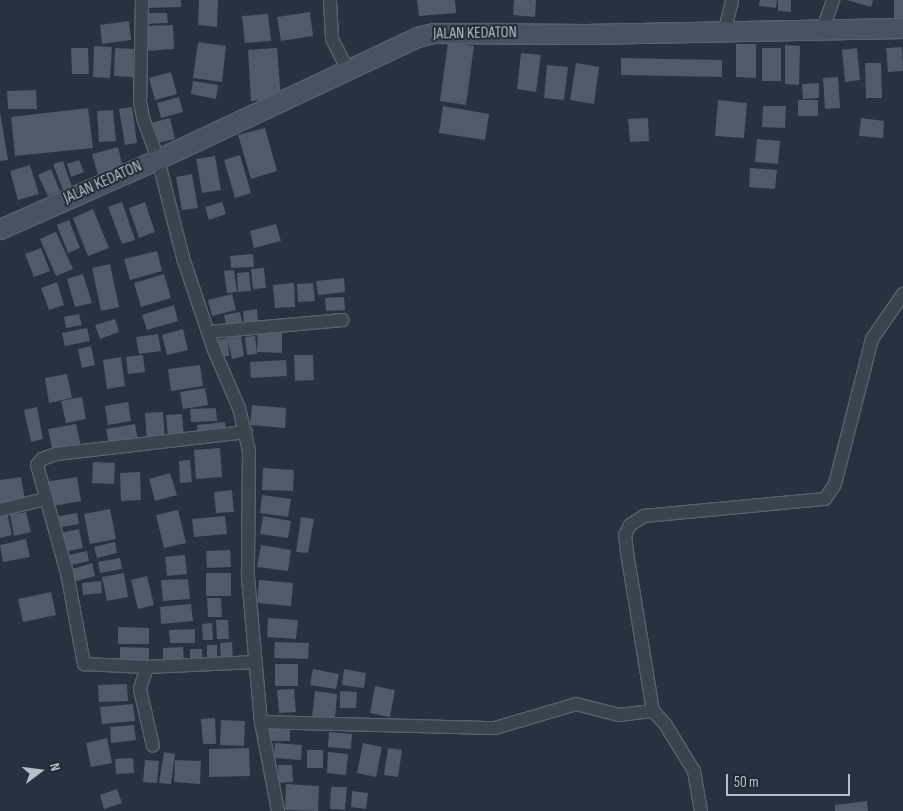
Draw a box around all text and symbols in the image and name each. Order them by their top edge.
street label: JALAN KEDATON [433,24,517,44]
street label: JALAN KEDATON [61,157,145,209]
north arrow [15,746,65,796]
text: N [46,761,64,773]
scale bar [728,764,852,796]
text: 50 m [734,773,759,792]

